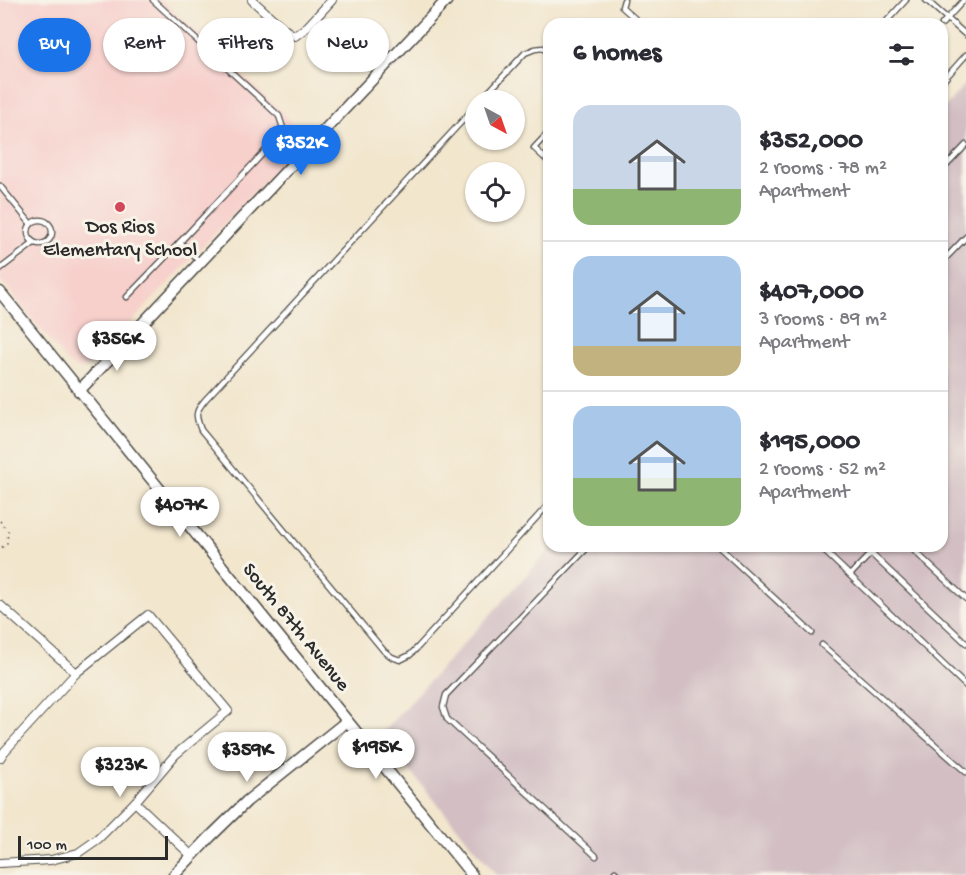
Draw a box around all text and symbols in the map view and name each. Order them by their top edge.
chip: Buy [18,18,91,72]
chip: Rent [103,18,185,72]
chip: Filters [197,18,294,72]
chip: New [306,18,389,72]
icon: filters [885,38,918,71]
text: 6 homes [573,39,661,70]
north arrow [465,90,525,150]
map controls [465,90,525,222]
pin: $352K [259,125,343,176]
text: $352,000 [759,127,863,158]
icon: home [621,129,693,201]
text: $352K [276,133,326,156]
text: 2 rooms · 78 m² [759,158,887,181]
button: locate [465,162,525,222]
text: Apartment [759,181,849,204]
marker: Dos Rios Elementary School [113,200,127,214]
place label: Dos Rios Elementary School [43,217,197,263]
text: $407,000 [759,278,864,309]
icon: home [621,280,693,352]
text: 3 rooms · 89 m² [759,309,887,332]
pin: $356K [75,321,159,372]
text: $356K [91,329,143,352]
text: Apartment [759,332,849,355]
text: $195,000 [759,428,860,459]
icon: home [621,430,693,502]
text: 2 rooms · 52 m² [759,459,886,482]
text: Apartment [759,482,849,505]
pin: $407K [138,487,222,538]
text: $407K [154,495,206,518]
street label: South 87th Avenue [236,559,354,697]
pin: $195K [334,729,418,780]
pin: $359K [205,732,289,783]
text: $195K [352,737,400,760]
text: $359K [222,740,272,763]
pin: $323K [78,747,162,798]
text: $323K [95,755,145,778]
scale bar [18,833,168,860]
text: 100 m [27,837,67,856]

